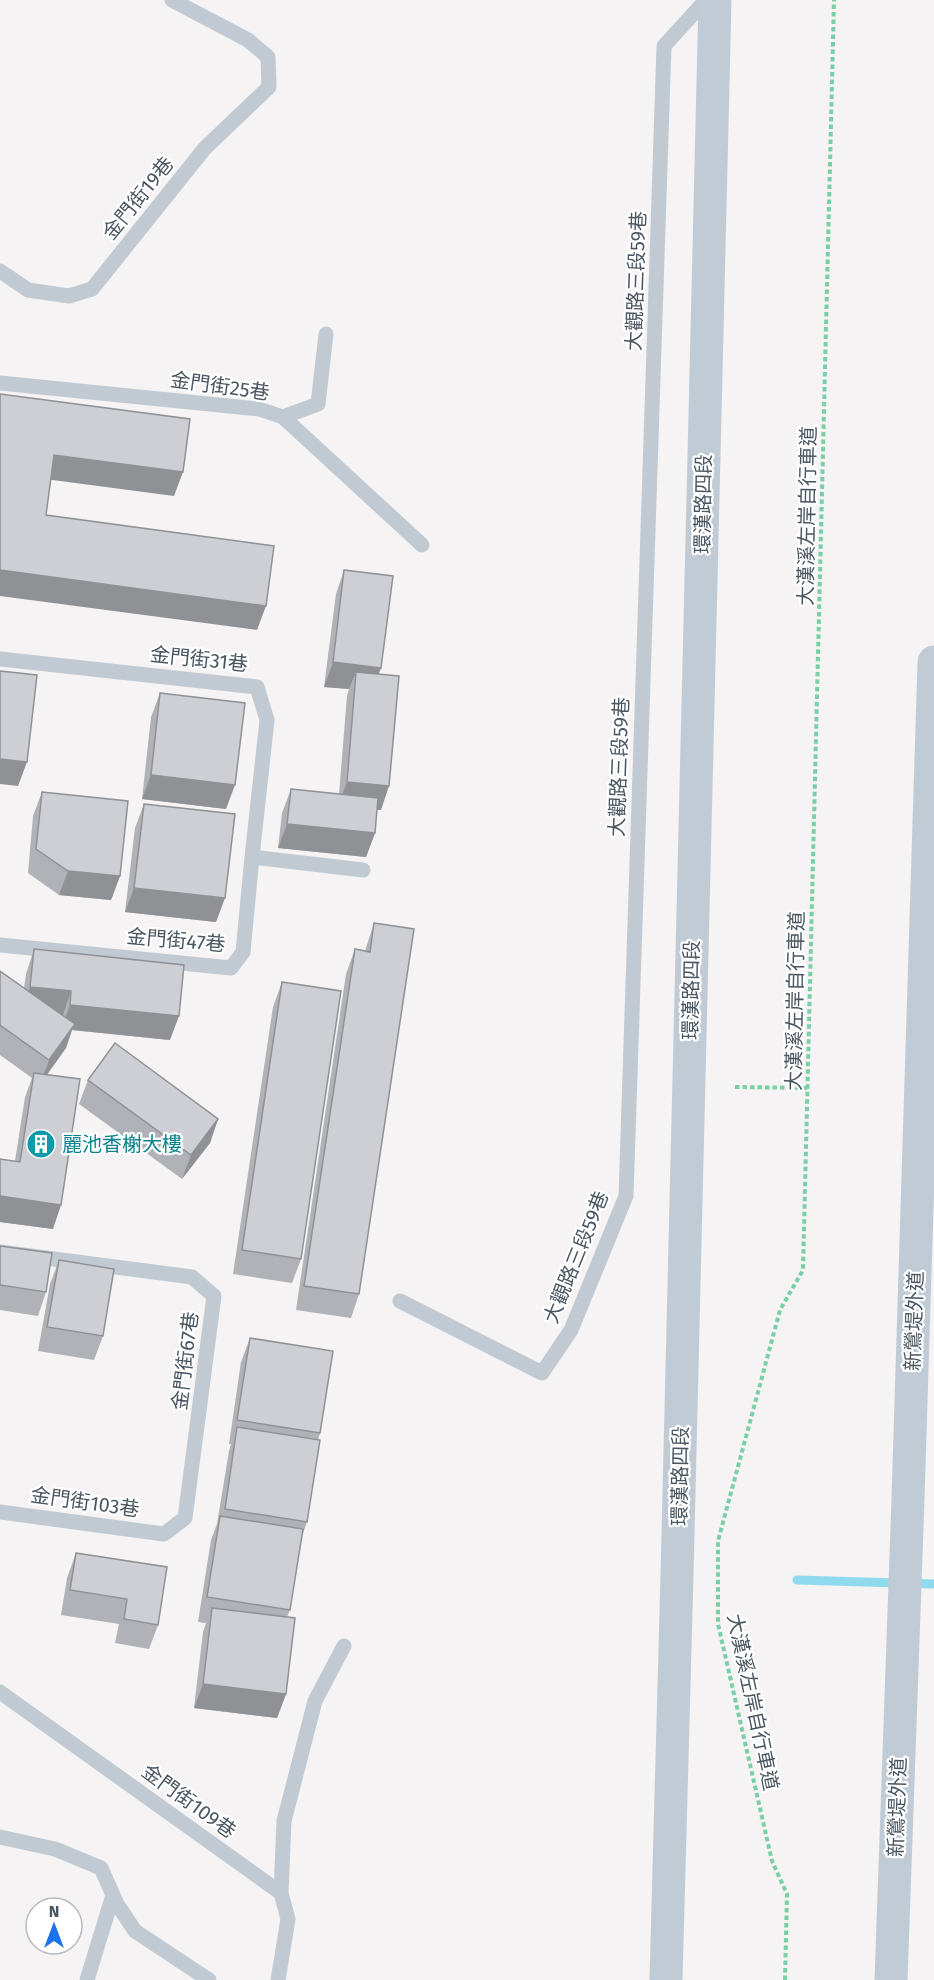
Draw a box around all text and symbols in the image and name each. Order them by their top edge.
street label: 金門街19巷 [97,152,179,244]
street label: 大觀路三段59巷 [622,211,650,351]
street label: 金門街25巷 [169,367,271,405]
street label: 大漢溪左岸自行車道 [793,426,821,606]
street label: 環漢路四段 [690,454,716,554]
street label: 金門街31巷 [149,642,249,676]
street label: 大觀路三段59巷 [605,697,633,837]
street label: 大漢溪左岸自行車道 [781,911,809,1091]
street label: 金門街47巷 [126,924,226,956]
street label: 環漢路四段 [678,940,704,1040]
building icon: 麗池香榭大樓 [25,1128,57,1160]
place label: 麗池香榭大樓 [62,1132,182,1156]
street label: 大觀路三段59巷 [539,1187,613,1327]
street label: 新鶯堤外道 [900,1271,928,1371]
street label: 金門街67巷 [167,1310,203,1412]
street label: 環漢路四段 [667,1426,693,1526]
street label: 金門街103巷 [29,1482,141,1522]
street label: 大漢溪左岸自行車道 [723,1611,783,1793]
street label: 新鶯堤外道 [883,1757,911,1857]
street label: 金門街109巷 [137,1759,241,1843]
north arrow [24,1896,84,1956]
text: N [49,1902,59,1921]

